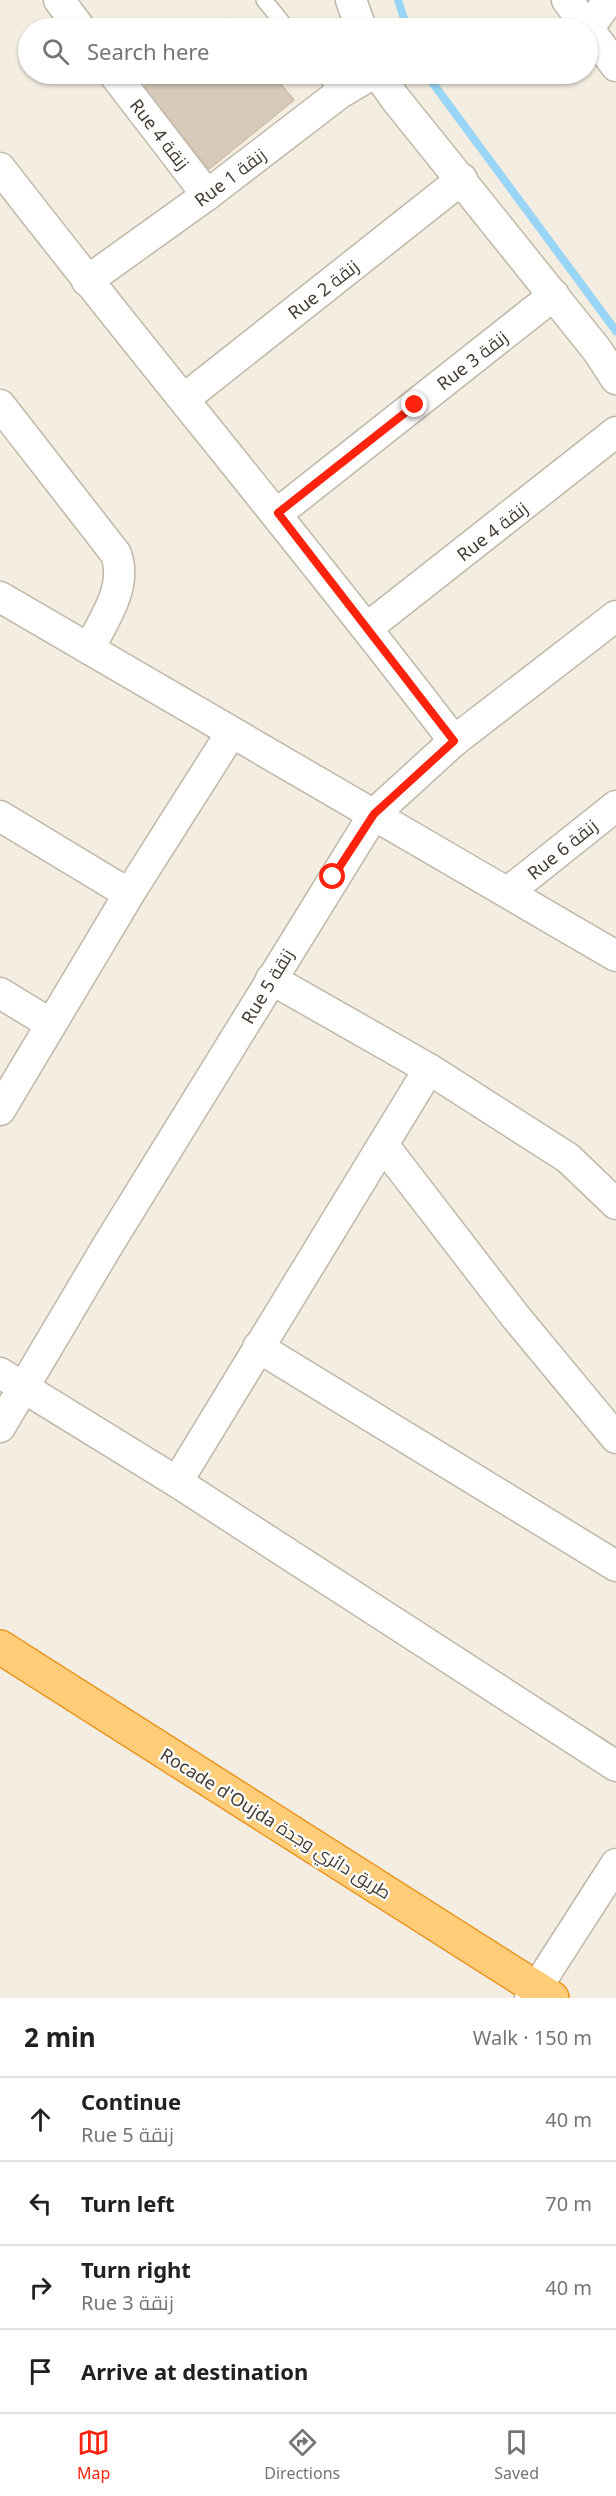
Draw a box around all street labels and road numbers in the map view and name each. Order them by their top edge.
street label: Rue 4 زنقة [125,94,195,174]
street label: Rue 1 زنقة [189,142,271,212]
street label: Rue 2 زنقة [283,254,363,324]
street label: Rue 3 زنقة [432,325,512,395]
street label: Rue 4 زنقة [452,496,532,566]
street label: Rue 6 زنقة [522,813,602,885]
street label: Rue 5 زنقة [235,944,299,1028]
street label: Rocade d'Oujda طريق دائري وجدة [154,1742,396,1907]

